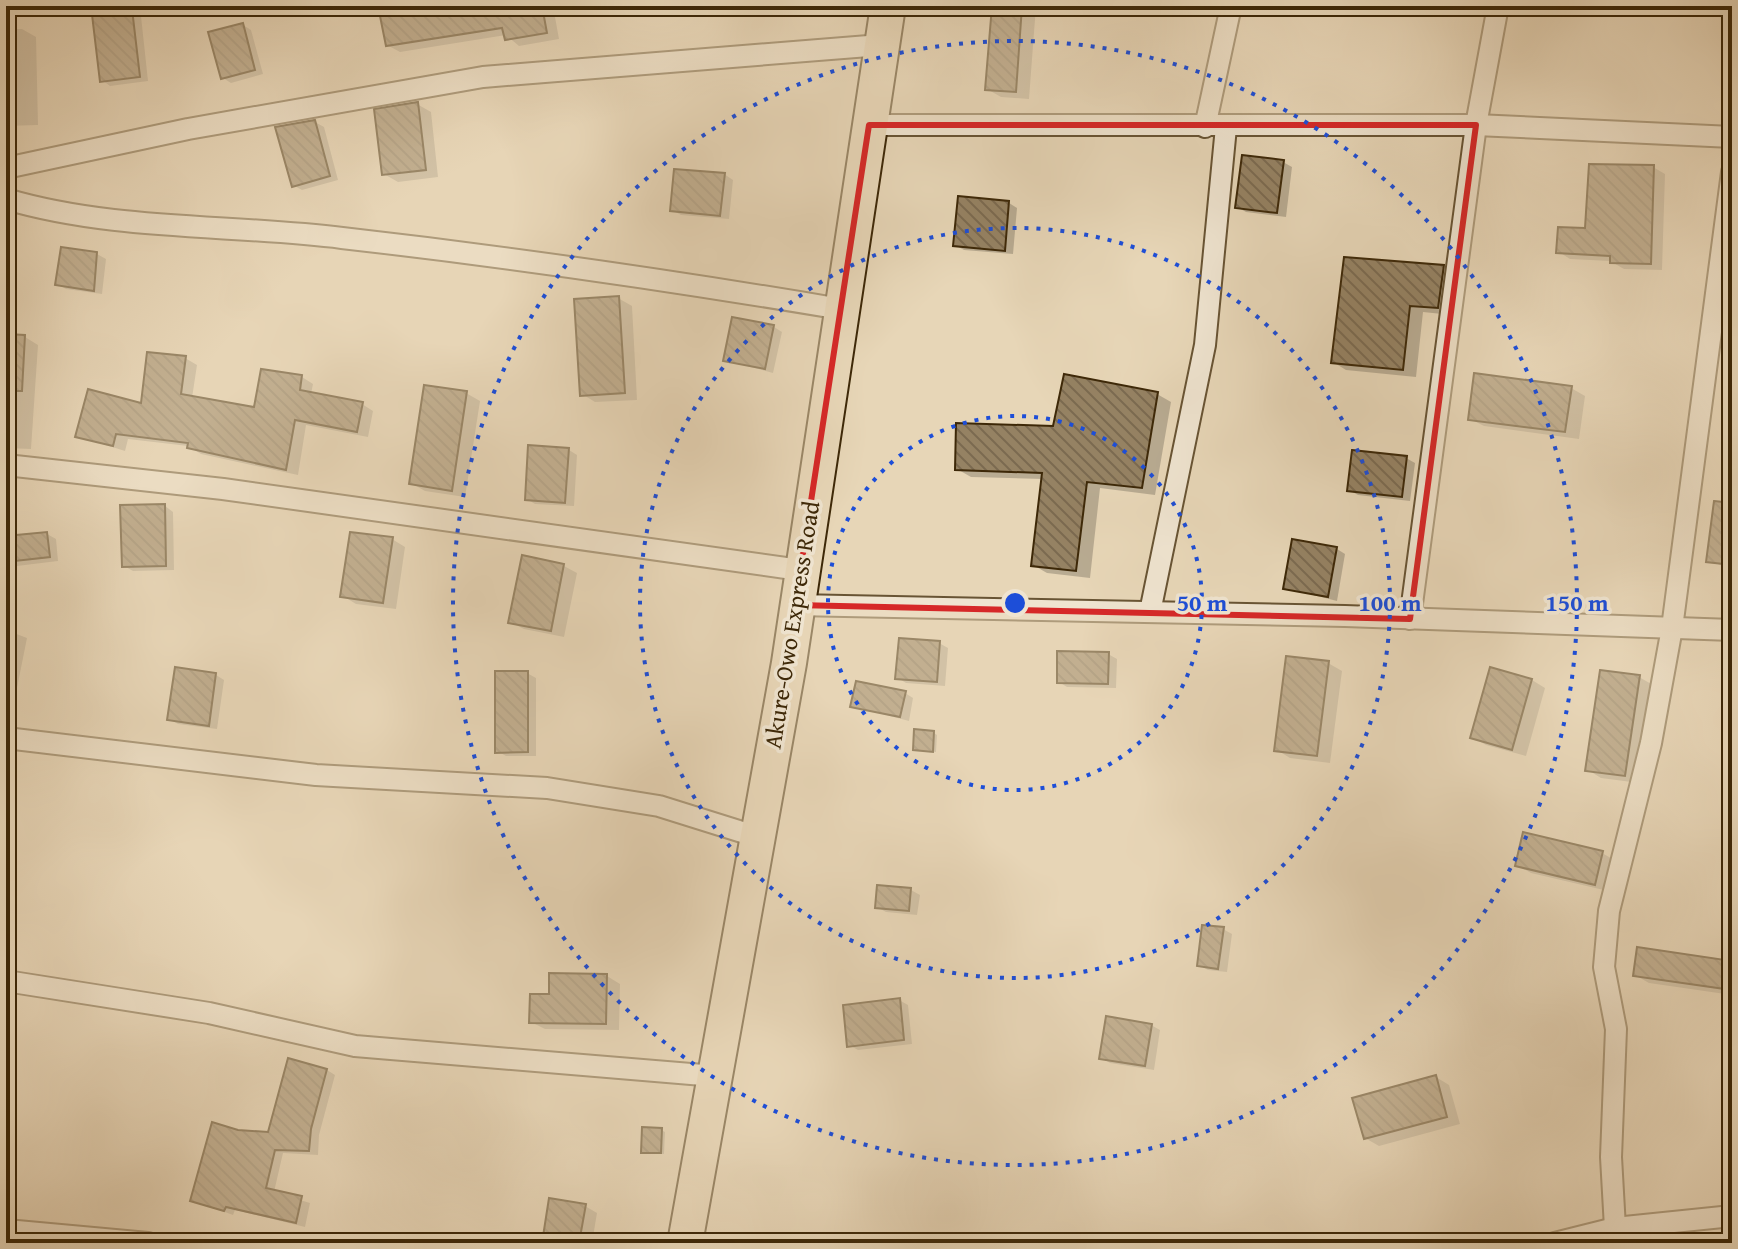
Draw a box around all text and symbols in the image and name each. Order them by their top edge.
street label: Akure-Owo Express Road [755,498,828,751]
text: 50 m [1177,585,1228,620]
text: 100 m [1358,585,1422,620]
text: 150 m [1545,585,1609,620]
centre of rings [1001,589,1029,617]

